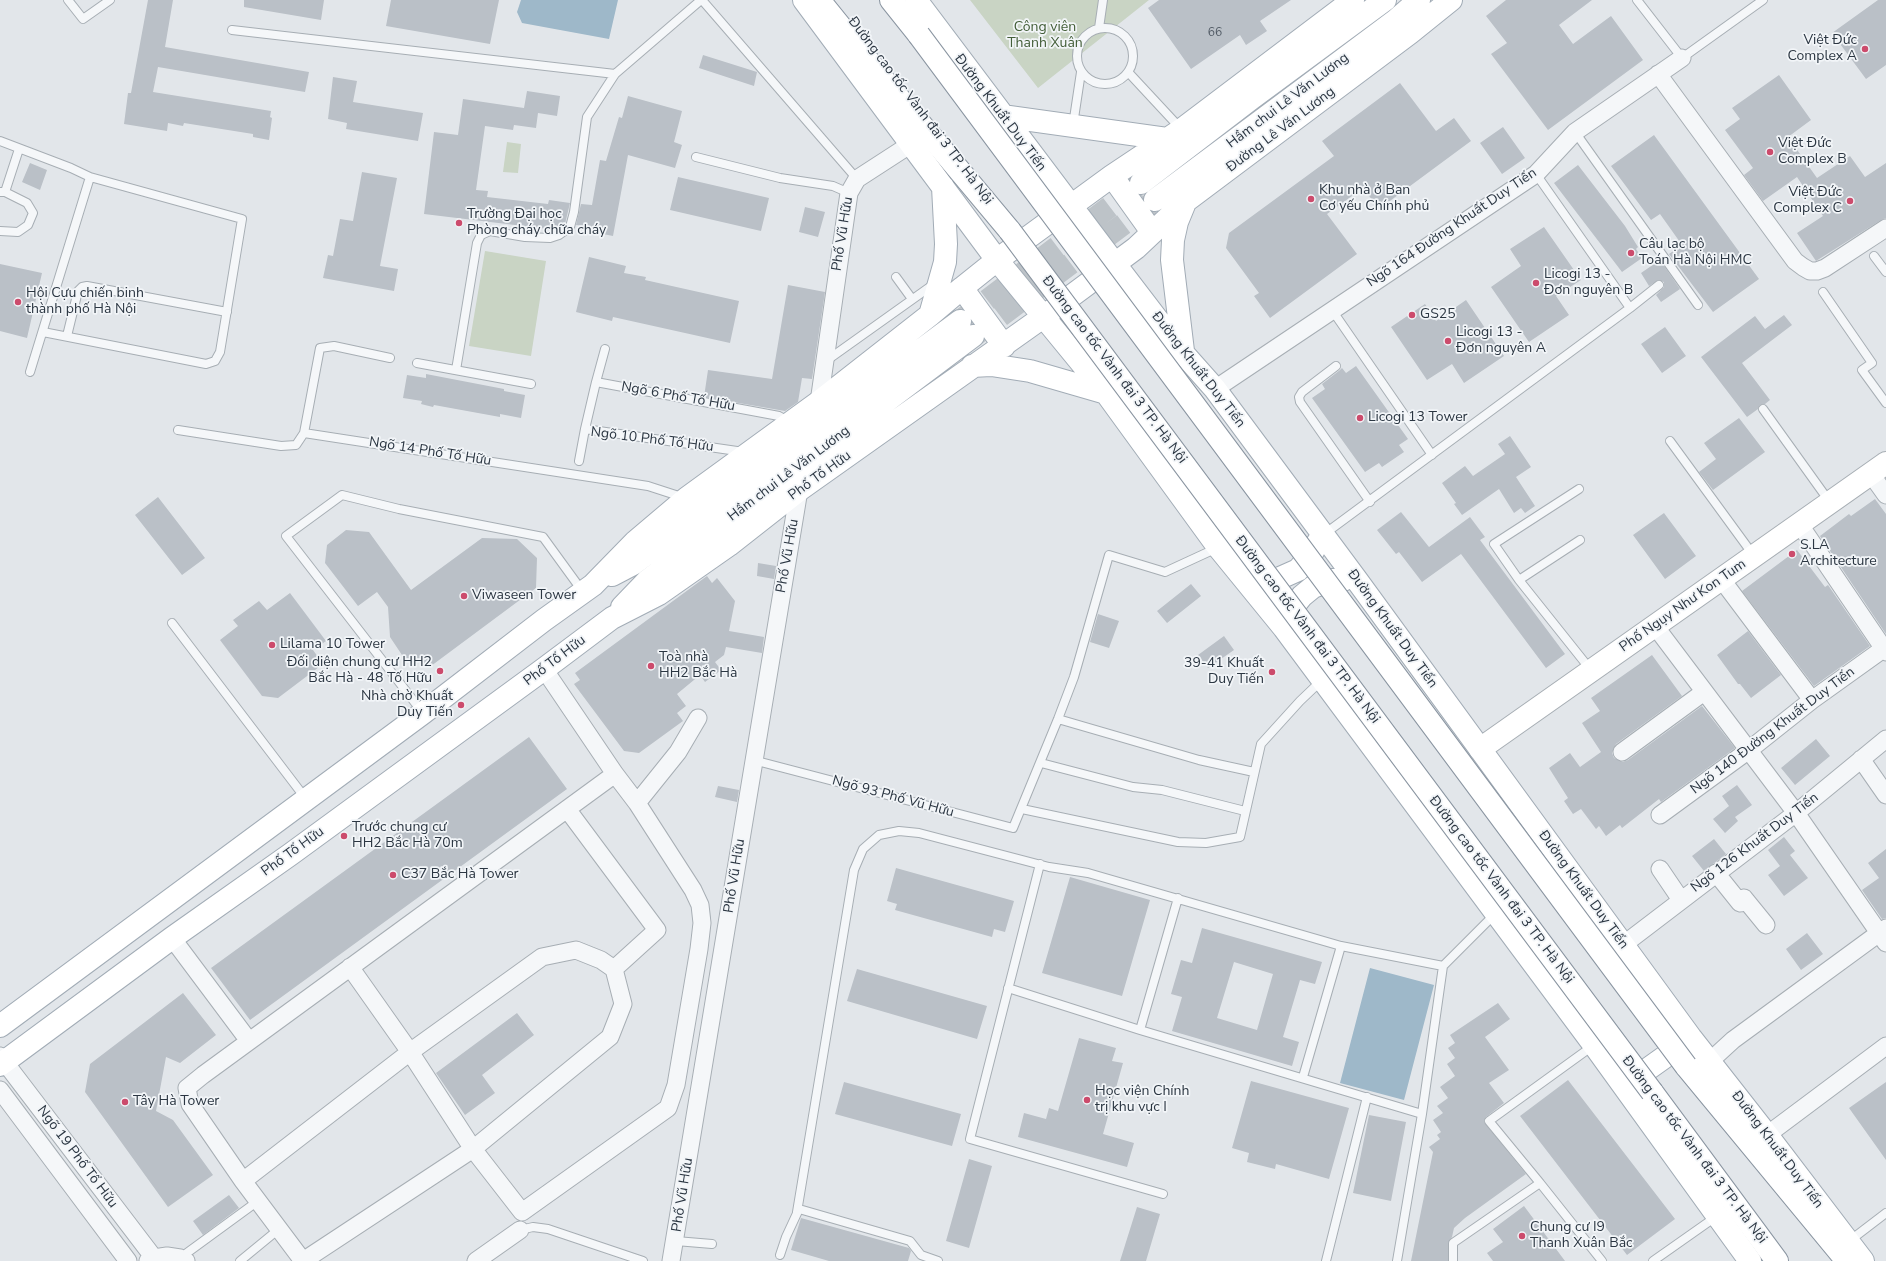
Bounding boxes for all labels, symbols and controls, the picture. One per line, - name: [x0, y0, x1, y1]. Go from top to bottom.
- street label: Đường cao tốc Vành đai 3 TP. Hà Nội: [844, 14, 996, 208]
- park label: Công viên Thanh Xuân: [1007, 20, 1083, 52]
- house number: 66: [1208, 26, 1222, 40]
- place label: Việt Đức Complex A: [1788, 33, 1857, 66]
- marker: Việt Đức Complex A: [1860, 44, 1870, 54]
- street label: Hầm chui Lê Văn Lương: [1224, 50, 1352, 152]
- street label: Đường Khuất Duy Tiến: [950, 51, 1050, 175]
- street label: Đường Lê Văn Lương: [1223, 84, 1339, 176]
- place label: Việt Đức Complex B: [1778, 136, 1847, 168]
- marker: Việt Đức Complex B: [1765, 147, 1775, 157]
- street label: Ngõ 164 Đường Khuất Duy Tiến: [1364, 165, 1540, 291]
- place label: Khu nhà ở Ban Cơ yếu Chính phủ: [1319, 183, 1429, 216]
- place label: Việt Đức Complex C: [1773, 185, 1842, 218]
- marker: Khu nhà ở Ban Cơ yếu Chính phủ: [1306, 194, 1316, 204]
- street label: Phố Vũ Hữu: [829, 196, 857, 272]
- marker: Việt Đức Complex C: [1845, 196, 1855, 206]
- place label: Trường Đại học Phòng cháy chữa cháy: [467, 207, 606, 240]
- marker: Trường Đại học Phòng cháy chữa cháy: [454, 218, 464, 228]
- place label: Câu lạc bộ Toán Hà Nội HMC: [1639, 237, 1752, 270]
- marker: Câu lạc bộ Toán Hà Nội HMC: [1626, 248, 1636, 258]
- place label: Licogi 13 - Đơn nguyên B: [1544, 267, 1633, 300]
- street label: Đường cao tốc Vành đai 3 TP. Hà Nội: [1038, 273, 1190, 467]
- marker: Licogi 13 - Đơn nguyên B: [1531, 278, 1541, 288]
- place label: Hội Cựu chiến binh thành phố Hà Nội: [26, 286, 144, 318]
- marker: Hội Cựu chiến binh thành phố Hà Nội: [13, 297, 23, 307]
- place label: GS25: [1420, 307, 1456, 323]
- street label: Đường Khuất Duy Tiến: [1148, 309, 1248, 431]
- marker: GS25: [1407, 310, 1417, 320]
- place label: Licogi 13 - Đơn nguyên A: [1456, 325, 1546, 358]
- marker: Licogi 13 - Đơn nguyên A: [1443, 336, 1453, 346]
- street label: Ngõ 6 Phố Tố Hữu: [620, 379, 736, 415]
- place label: Licogi 13 Tower: [1368, 410, 1468, 426]
- marker: Licogi 13 Tower: [1355, 413, 1365, 423]
- street label: Hầm chui Lê Văn Lương: [725, 423, 853, 525]
- street label: Ngõ 10 Phố Tố Hữu: [590, 424, 714, 456]
- street label: Ngõ 14 Phố Tố Hữu: [368, 434, 492, 470]
- street label: Phố Tố Hữu: [785, 448, 855, 504]
- street label: Phố Vũ Hữu: [773, 518, 803, 594]
- street label: Đường cao tốc Vành đai 3 TP. Hà Nội: [1231, 533, 1383, 727]
- place label: S.LA Architecture: [1800, 538, 1877, 570]
- marker: S.LA Architecture: [1787, 549, 1797, 559]
- street label: Phố Ngụy Như Kon Tum: [1617, 556, 1749, 656]
- street label: Đường Khuất Duy Tiến: [1343, 566, 1441, 692]
- place label: Viwaseen Tower: [472, 588, 576, 604]
- marker: Viwaseen Tower: [459, 591, 469, 601]
- street label: Phố Tố Hữu: [521, 632, 589, 690]
- place label: Lilama 10 Tower: [280, 637, 385, 653]
- marker: Lilama 10 Tower: [267, 640, 277, 650]
- place label: Toà nhà HH2 Bắc Hà: [659, 650, 737, 682]
- place label: Đối diện chung cư HH2 Bắc Hà - 48 Tố Hữu: [287, 655, 432, 688]
- place label: 39-41 Khuất Duy Tiến: [1184, 656, 1264, 688]
- marker: Toà nhà HH2 Bắc Hà: [646, 661, 656, 671]
- street label: Ngõ 140 Đường Khuất Duy Tiến: [1688, 664, 1858, 798]
- marker: Đối diện chung cư HH2 Bắc Hà - 48 Tố Hữu: [435, 666, 445, 676]
- marker: 39-41 Khuất Duy Tiến: [1267, 667, 1277, 677]
- place label: Nhà chờ Khuất Duy Tiến: [361, 689, 453, 722]
- marker: Nhà chờ Khuất Duy Tiến: [456, 700, 466, 710]
- street label: Ngõ 93 Phố Vũ Hữu: [830, 773, 956, 821]
- street label: Ngõ 126 Khuất Duy Tiến: [1688, 790, 1822, 896]
- street label: Đường cao tốc Vành đai 3 TP. Hà Nội: [1425, 793, 1577, 987]
- place label: Trước chung cư HH2 Bắc Hà 70m: [352, 820, 463, 852]
- street label: Phố Tố Hữu: [258, 824, 328, 880]
- street label: Đường Khuất Duy Tiến: [1534, 827, 1632, 953]
- marker: Trước chung cư HH2 Bắc Hà 70m: [339, 831, 349, 841]
- street label: Phố Vũ Hữu: [721, 838, 749, 914]
- place label: C37 Bắc Hà Tower: [401, 867, 519, 883]
- marker: C37 Bắc Hà Tower: [388, 870, 398, 880]
- street label: Đường cao tốc Vành đai 3 TP. Hà Nội: [1618, 1053, 1770, 1247]
- place label: Học viện Chính trị khu vực I: [1095, 1084, 1189, 1116]
- street label: Đường Khuất Duy Tiến: [1727, 1088, 1827, 1212]
- place label: Tây Hà Tower: [133, 1094, 219, 1110]
- marker: Học viện Chính trị khu vực I: [1082, 1095, 1092, 1105]
- marker: Tây Hà Tower: [120, 1097, 130, 1107]
- street label: Ngõ 19 Phố Tố Hữu: [33, 1103, 121, 1211]
- street label: Phố Vũ Hữu: [669, 1157, 697, 1233]
- place label: Chung cư I9 Thanh Xuân Bắc: [1530, 1220, 1633, 1252]
- marker: Chung cư I9 Thanh Xuân Bắc: [1517, 1231, 1527, 1241]

